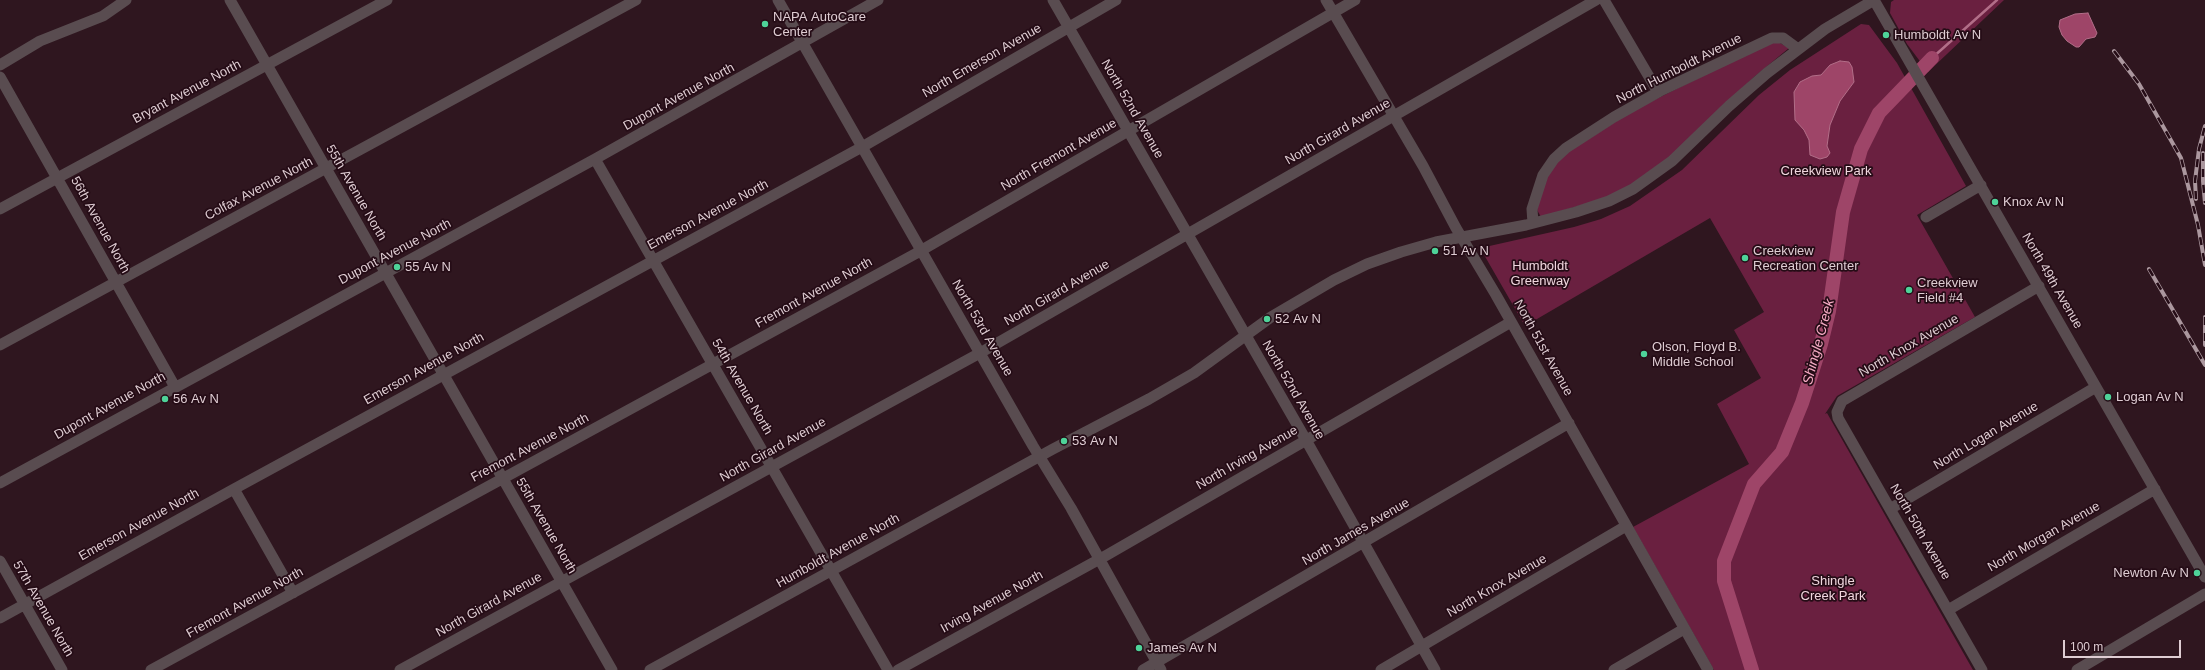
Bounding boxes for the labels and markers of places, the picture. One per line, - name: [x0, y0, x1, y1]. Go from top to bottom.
- place label: NAPA AutoCare Center: [773, 9, 866, 40]
- marker: NAPA AutoCare Center: [760, 19, 770, 29]
- place label: Humboldt Av N: [1894, 27, 1981, 43]
- marker: Humboldt Av N: [1881, 30, 1891, 40]
- place label: Knox Av N: [2003, 194, 2064, 210]
- marker: Knox Av N: [1990, 197, 2000, 207]
- place label: 51 Av N: [1443, 243, 1489, 259]
- place label: Creekview Recreation Center: [1753, 243, 1858, 274]
- marker: 51 Av N: [1430, 246, 1440, 256]
- marker: Creekview Recreation Center: [1740, 253, 1750, 263]
- place label: 55 Av N: [405, 259, 451, 275]
- marker: 55 Av N: [392, 262, 402, 272]
- place label: Creekview Field #4: [1917, 275, 1978, 306]
- marker: Creekview Field #4: [1904, 285, 1914, 295]
- place label: 52 Av N: [1275, 311, 1321, 327]
- marker: 52 Av N: [1262, 314, 1272, 324]
- place label: Olson, Floyd B. Middle School: [1652, 339, 1741, 370]
- marker: Olson, Floyd B. Middle School: [1639, 349, 1649, 359]
- place label: Logan Av N: [2116, 389, 2184, 405]
- place label: 56 Av N: [173, 391, 219, 407]
- marker: Logan Av N: [2103, 392, 2113, 402]
- marker: 56 Av N: [160, 394, 170, 404]
- place label: 53 Av N: [1072, 433, 1118, 449]
- marker: 53 Av N: [1059, 436, 1069, 446]
- place label: Newton Av N: [2113, 565, 2189, 581]
- marker: Newton Av N: [2192, 568, 2202, 578]
- place label: James Av N: [1147, 640, 1217, 656]
- marker: James Av N: [1134, 643, 1144, 653]

